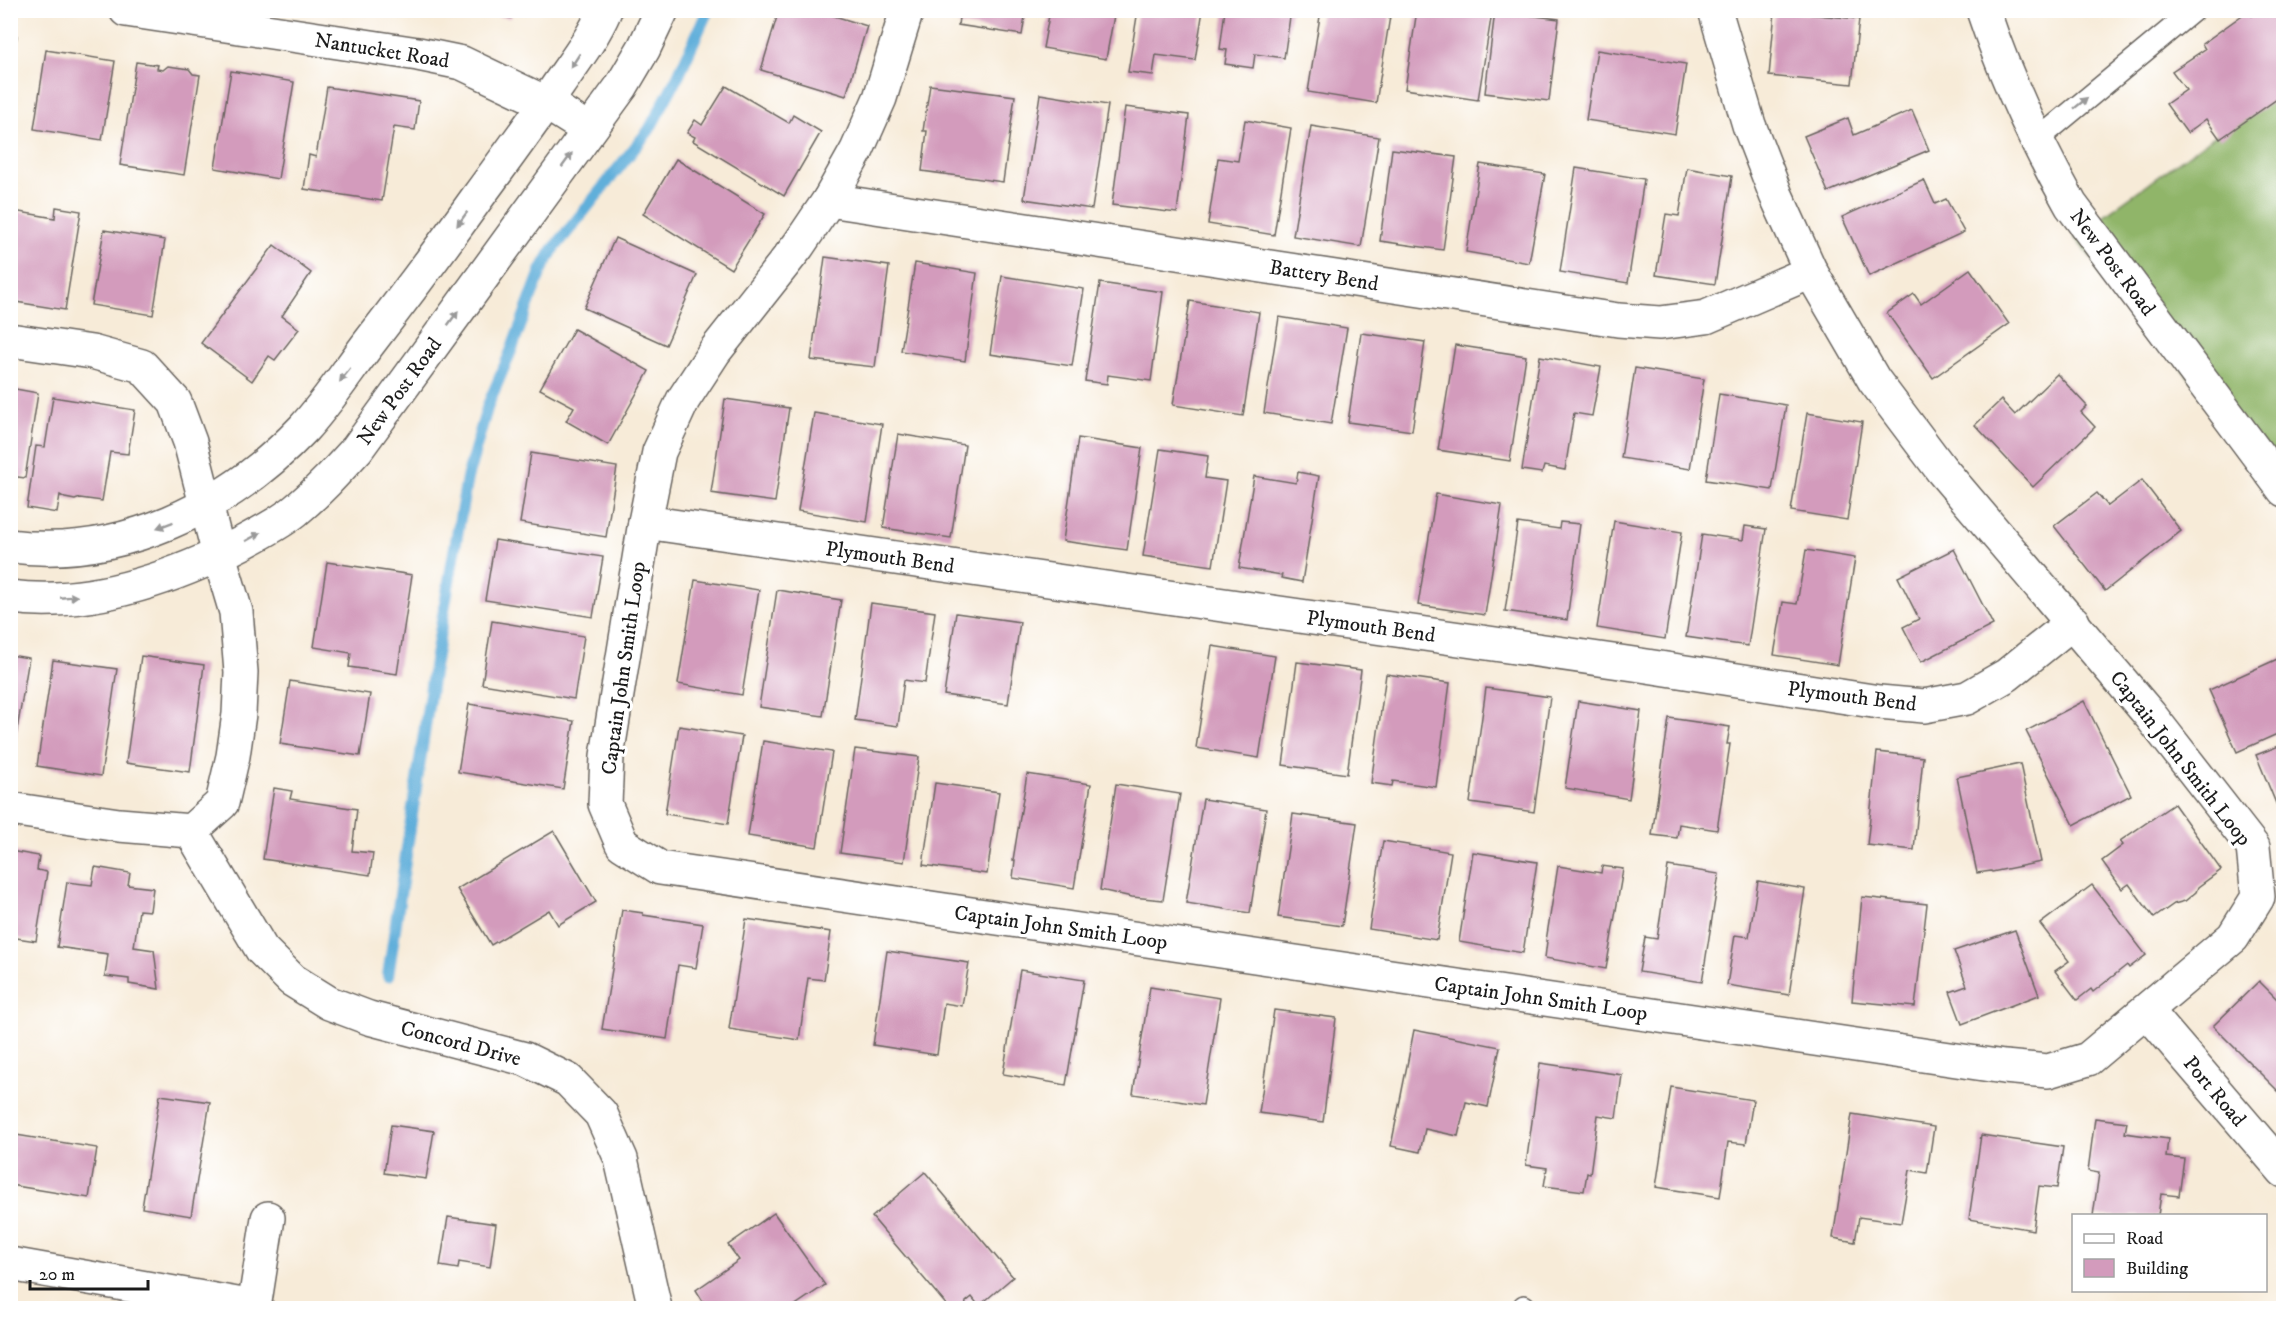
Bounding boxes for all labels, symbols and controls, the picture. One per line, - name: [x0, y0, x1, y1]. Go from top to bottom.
- street label: Nantucket Road: [313, 28, 452, 75]
- one-way arrow: [569, 52, 581, 68]
- one-way arrow: [2073, 97, 2089, 110]
- one-way arrow: [561, 152, 573, 168]
- street label: New Post Road: [2064, 204, 2161, 322]
- one-way arrow: [456, 211, 468, 227]
- street label: Battery Bend: [1267, 255, 1381, 298]
- one-way arrow: [446, 310, 458, 325]
- street label: New Post Road: [352, 332, 448, 451]
- one-way arrow: [339, 368, 351, 383]
- one-way arrow: [156, 520, 174, 530]
- one-way arrow: [244, 532, 261, 542]
- street label: Plymouth Bend: [824, 536, 956, 580]
- street label: Captain John Smith Loop: [596, 560, 652, 776]
- one-way arrow: [59, 592, 78, 602]
- street label: Plymouth Bend: [1305, 605, 1437, 649]
- street label: Captain John Smith Loop: [2104, 666, 2257, 851]
- street label: Plymouth Bend: [1786, 676, 1918, 718]
- street label: Captain John Smith Loop: [953, 900, 1169, 956]
- street label: Captain John Smith Loop: [1433, 971, 1649, 1027]
- street label: Concord Drive: [398, 1015, 524, 1073]
- street label: Port Road: [2177, 1051, 2252, 1133]
- legend: [2072, 1214, 2267, 1292]
- text: Road: [2126, 1228, 2163, 1250]
- scale bar: [30, 1253, 148, 1291]
- text: Building: [2126, 1258, 2188, 1280]
- text: 20 m: [39, 1264, 75, 1286]

